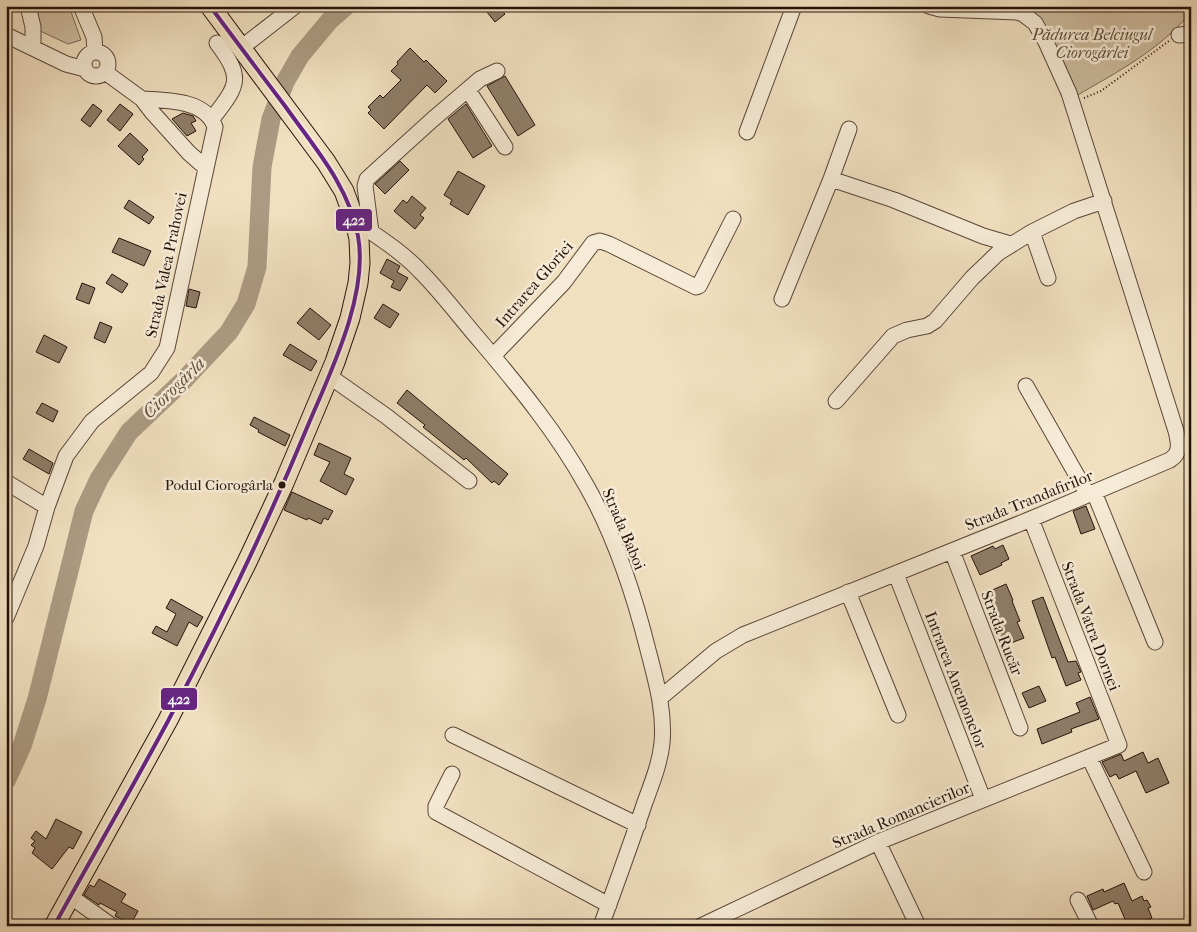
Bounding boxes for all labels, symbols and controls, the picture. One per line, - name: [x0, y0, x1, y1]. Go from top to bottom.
- park label: Pădurea Belciugul Ciorogârlei: [1031, 25, 1154, 62]
- street label: Strada Valea Prahovei: [141, 190, 191, 340]
- line badge: 422: [335, 208, 373, 232]
- text: 422: [342, 212, 365, 229]
- street label: Intrarea Gloriei: [491, 237, 577, 331]
- water label: Ciorogârla: [138, 353, 210, 423]
- street label: Strada Trandafirilor: [962, 466, 1096, 534]
- place label: Podul Ciorogârla: [165, 476, 274, 494]
- marker: Podul Ciorogârla: [277, 480, 287, 490]
- street label: Strada Baboi: [598, 485, 650, 573]
- street label: Strada Vatra Dornei: [1058, 559, 1124, 693]
- street label: Strada Rucăr: [977, 588, 1027, 678]
- street label: Intrarea Anemonelor: [921, 609, 991, 752]
- line badge: 422: [160, 687, 198, 711]
- text: 422: [167, 691, 190, 708]
- street label: Strada Romancierilor: [830, 777, 973, 853]

